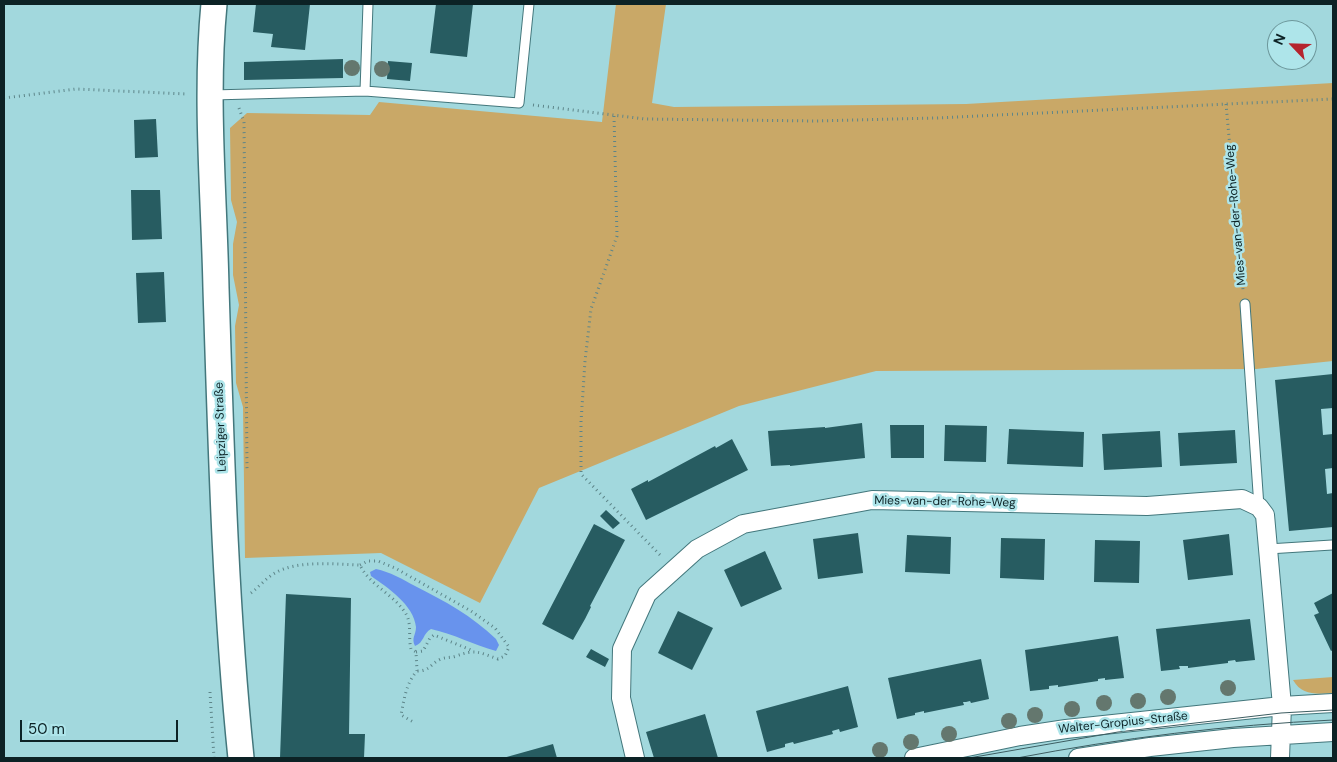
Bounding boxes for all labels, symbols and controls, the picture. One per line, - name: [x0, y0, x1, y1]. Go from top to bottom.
- north arrow: [1267, 20, 1317, 70]
- text: N: [1269, 31, 1290, 48]
- street label: Mies-van-der-Rohe-Weg: [1223, 144, 1249, 286]
- street label: Leipziger Straße: [212, 382, 230, 472]
- street label: Mies-van-der-Rohe-Weg: [874, 494, 1016, 510]
- street label: Walter-Gropius-Straße: [1058, 709, 1188, 737]
- scale bar: [22, 710, 180, 742]
- text: 50 m: [28, 719, 65, 739]

